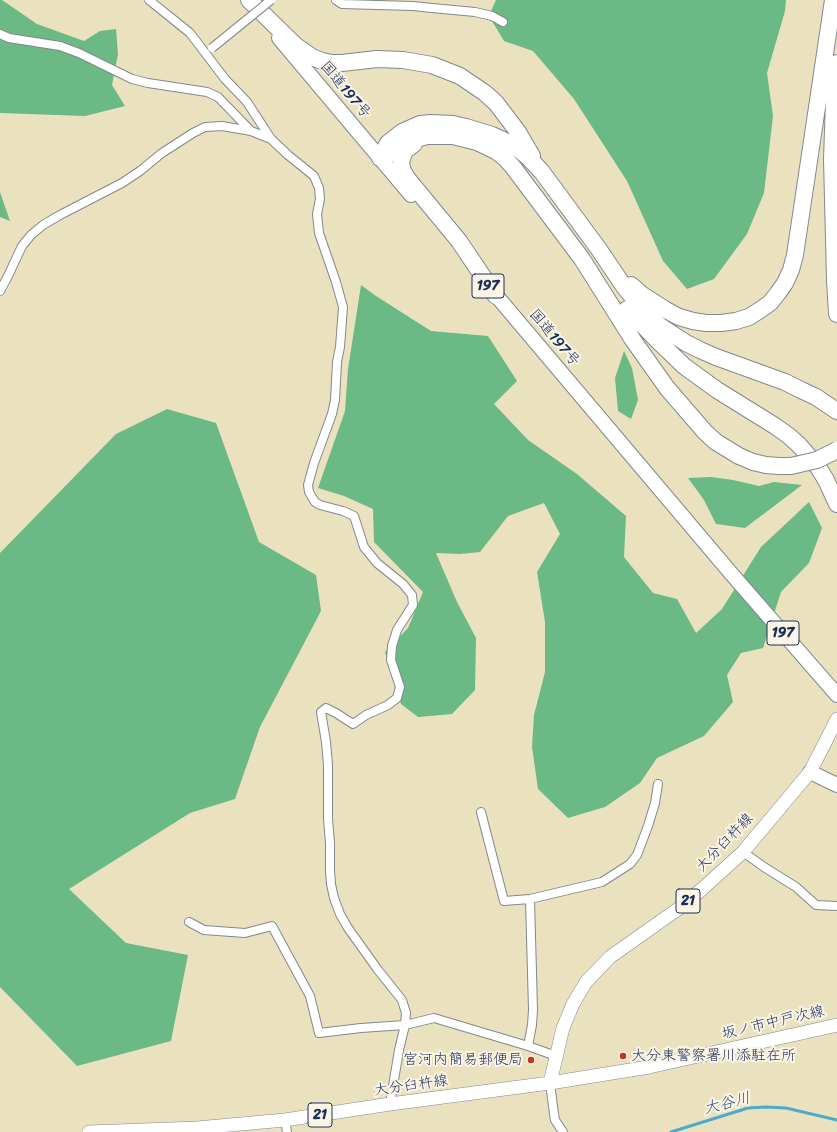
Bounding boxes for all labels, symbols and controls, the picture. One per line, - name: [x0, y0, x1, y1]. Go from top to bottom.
- street label: 国道197号: [316, 58, 374, 122]
- road number: 197: [472, 274, 504, 298]
- street label: 国道197号: [525, 306, 583, 370]
- road number: 197: [767, 621, 799, 645]
- street label: 大分臼杵線: [692, 810, 758, 876]
- road number: 21: [676, 889, 700, 913]
- street label: 坂ノ市中戸次線: [720, 1002, 826, 1044]
- place label: 大分東警察署川添駐在所: [631, 1047, 796, 1065]
- place label: 宮河内簡易郵便局: [403, 1051, 523, 1069]
- marker: 大分東警察署川添駐在所: [618, 1051, 628, 1061]
- marker: 宮河内簡易郵便局: [526, 1055, 536, 1065]
- street label: 大分臼杵線: [373, 1072, 449, 1100]
- water label: 大谷川: [701, 1089, 753, 1119]
- road number: 21: [308, 1103, 332, 1127]

